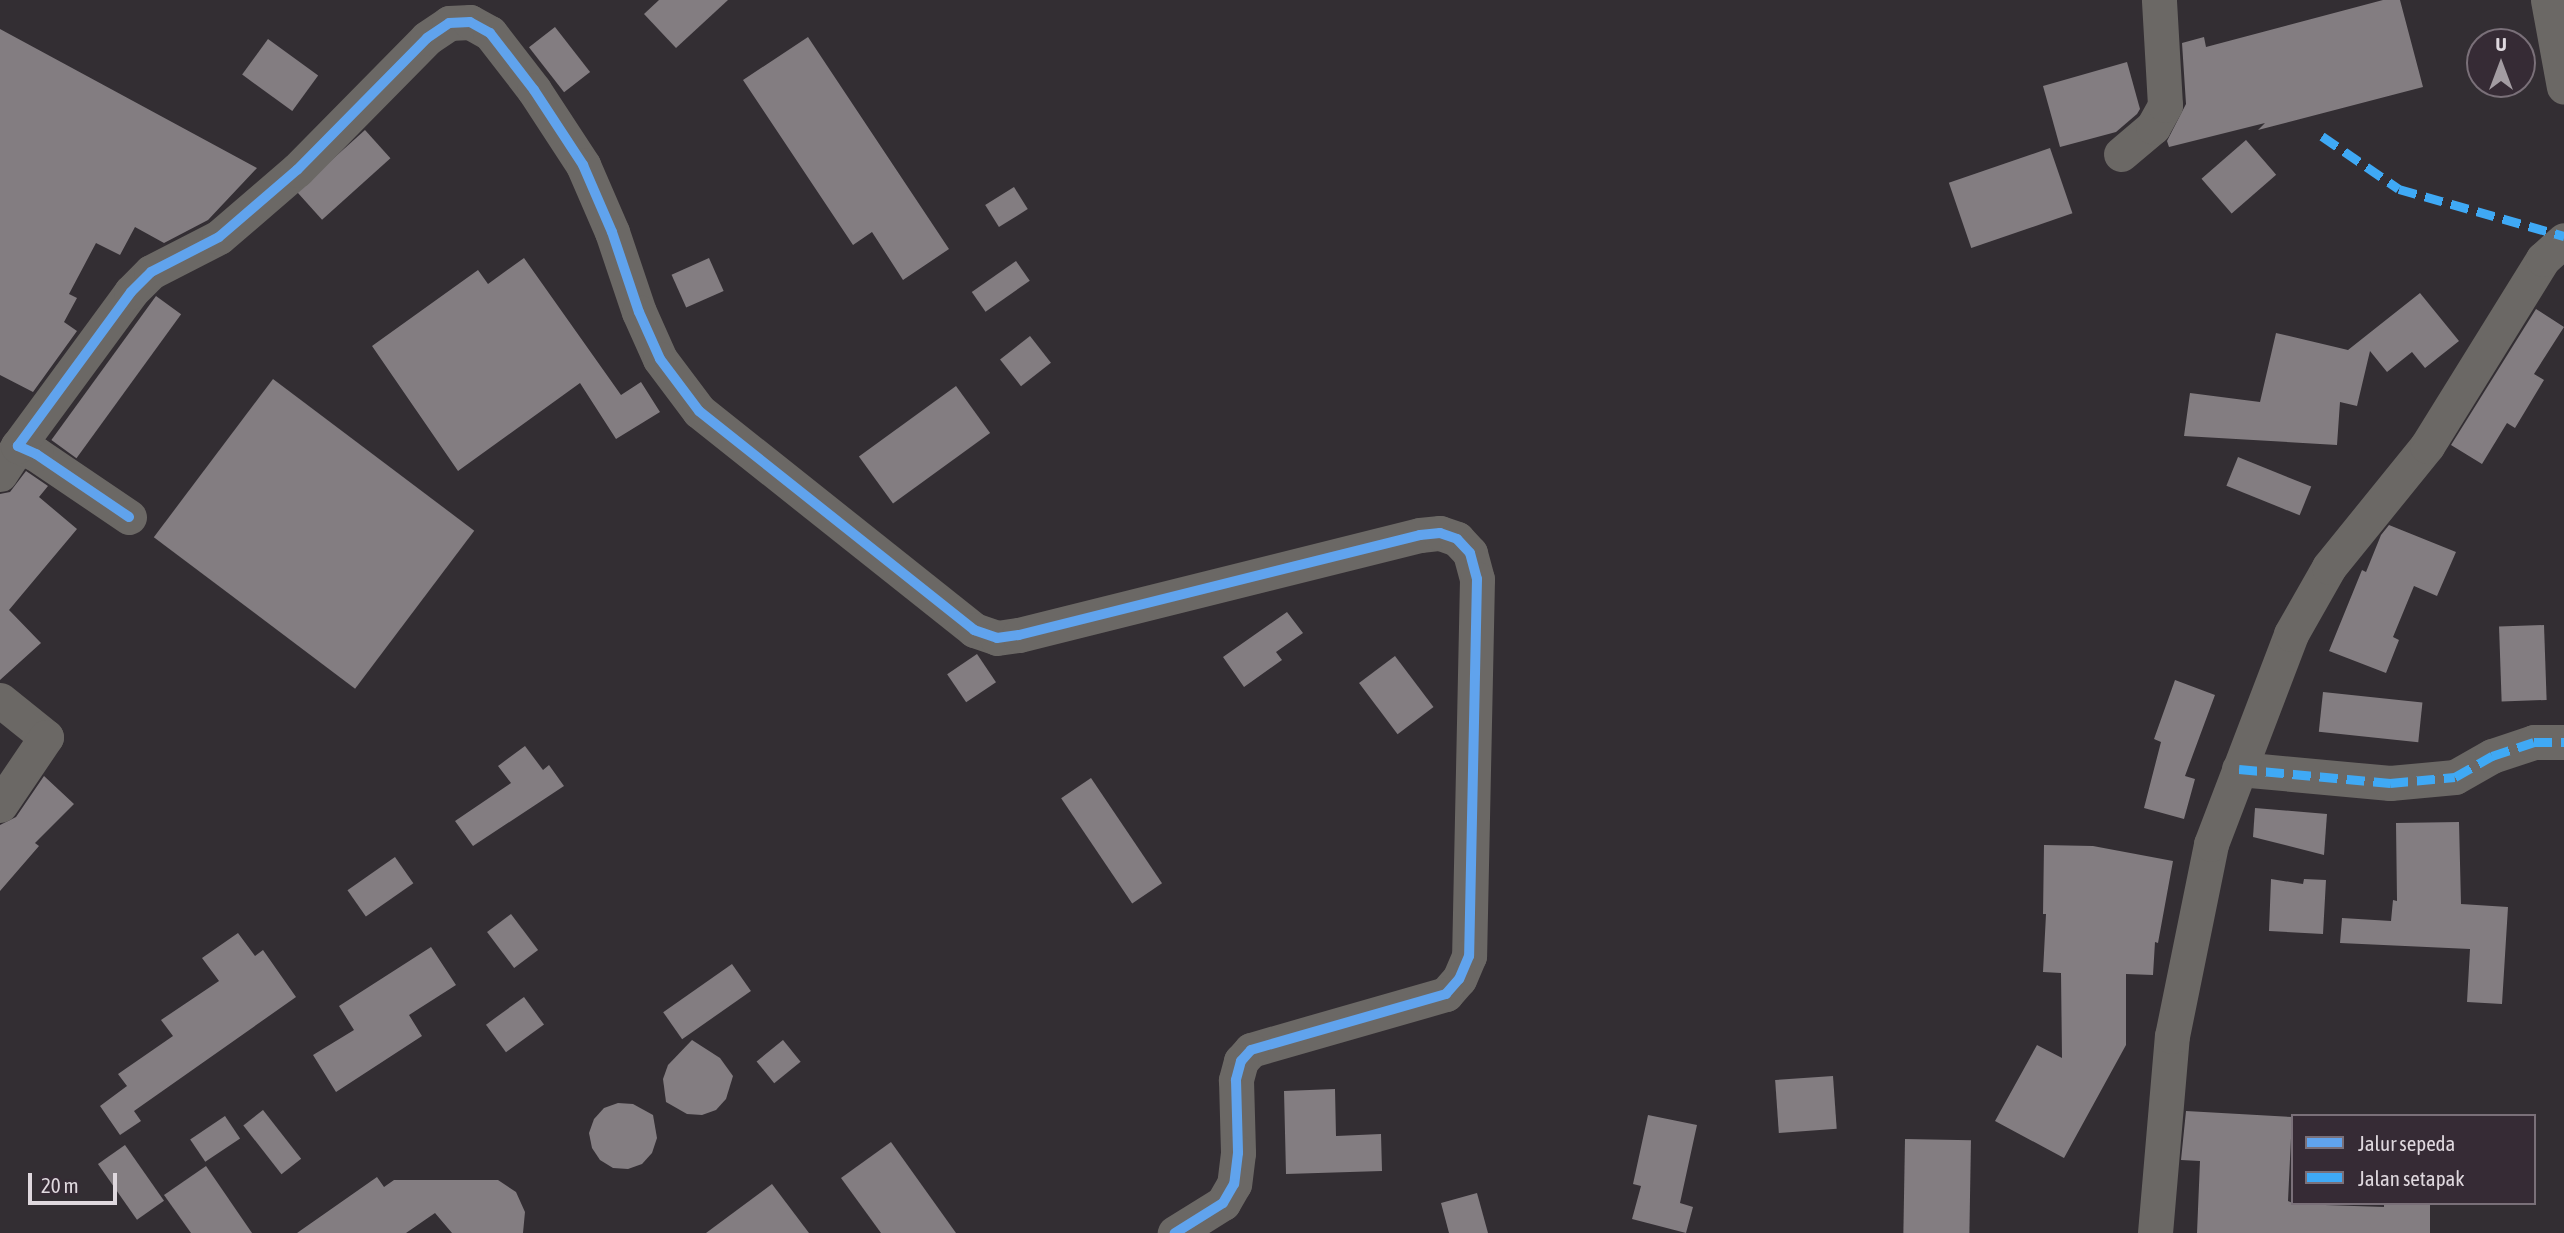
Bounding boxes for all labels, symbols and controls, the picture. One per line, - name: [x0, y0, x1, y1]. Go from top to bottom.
- north arrow: [2466, 28, 2536, 98]
- text: U: [2495, 33, 2507, 55]
- legend: [2291, 1114, 2536, 1205]
- text: Jalur sepeda: [2358, 1131, 2455, 1155]
- scale bar: [32, 1160, 121, 1204]
- text: Jalan setapak: [2358, 1166, 2465, 1190]
- text: 20 m: [41, 1173, 79, 1197]

